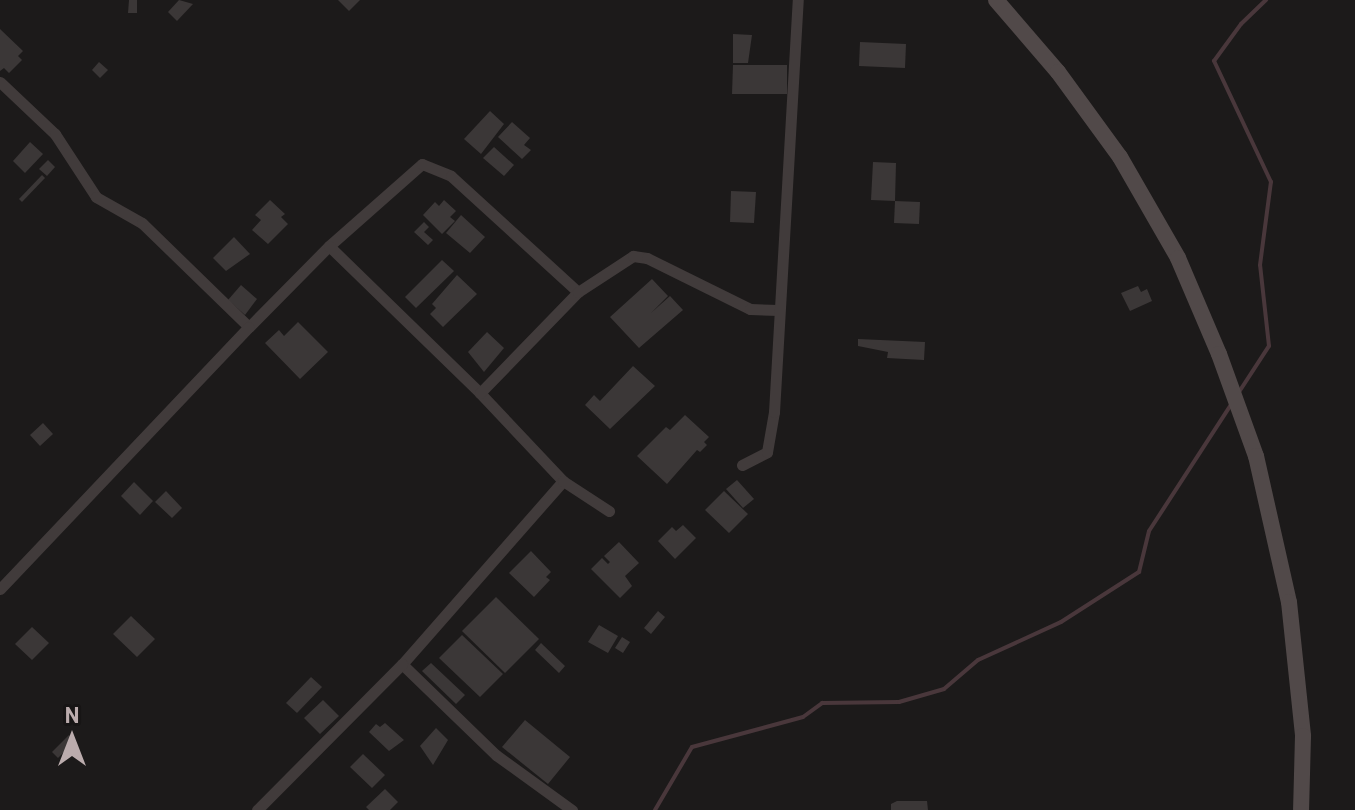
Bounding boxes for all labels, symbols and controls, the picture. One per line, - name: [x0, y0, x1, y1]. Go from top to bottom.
- north arrow: [32, 698, 112, 778]
- text: N: [65, 701, 79, 727]

